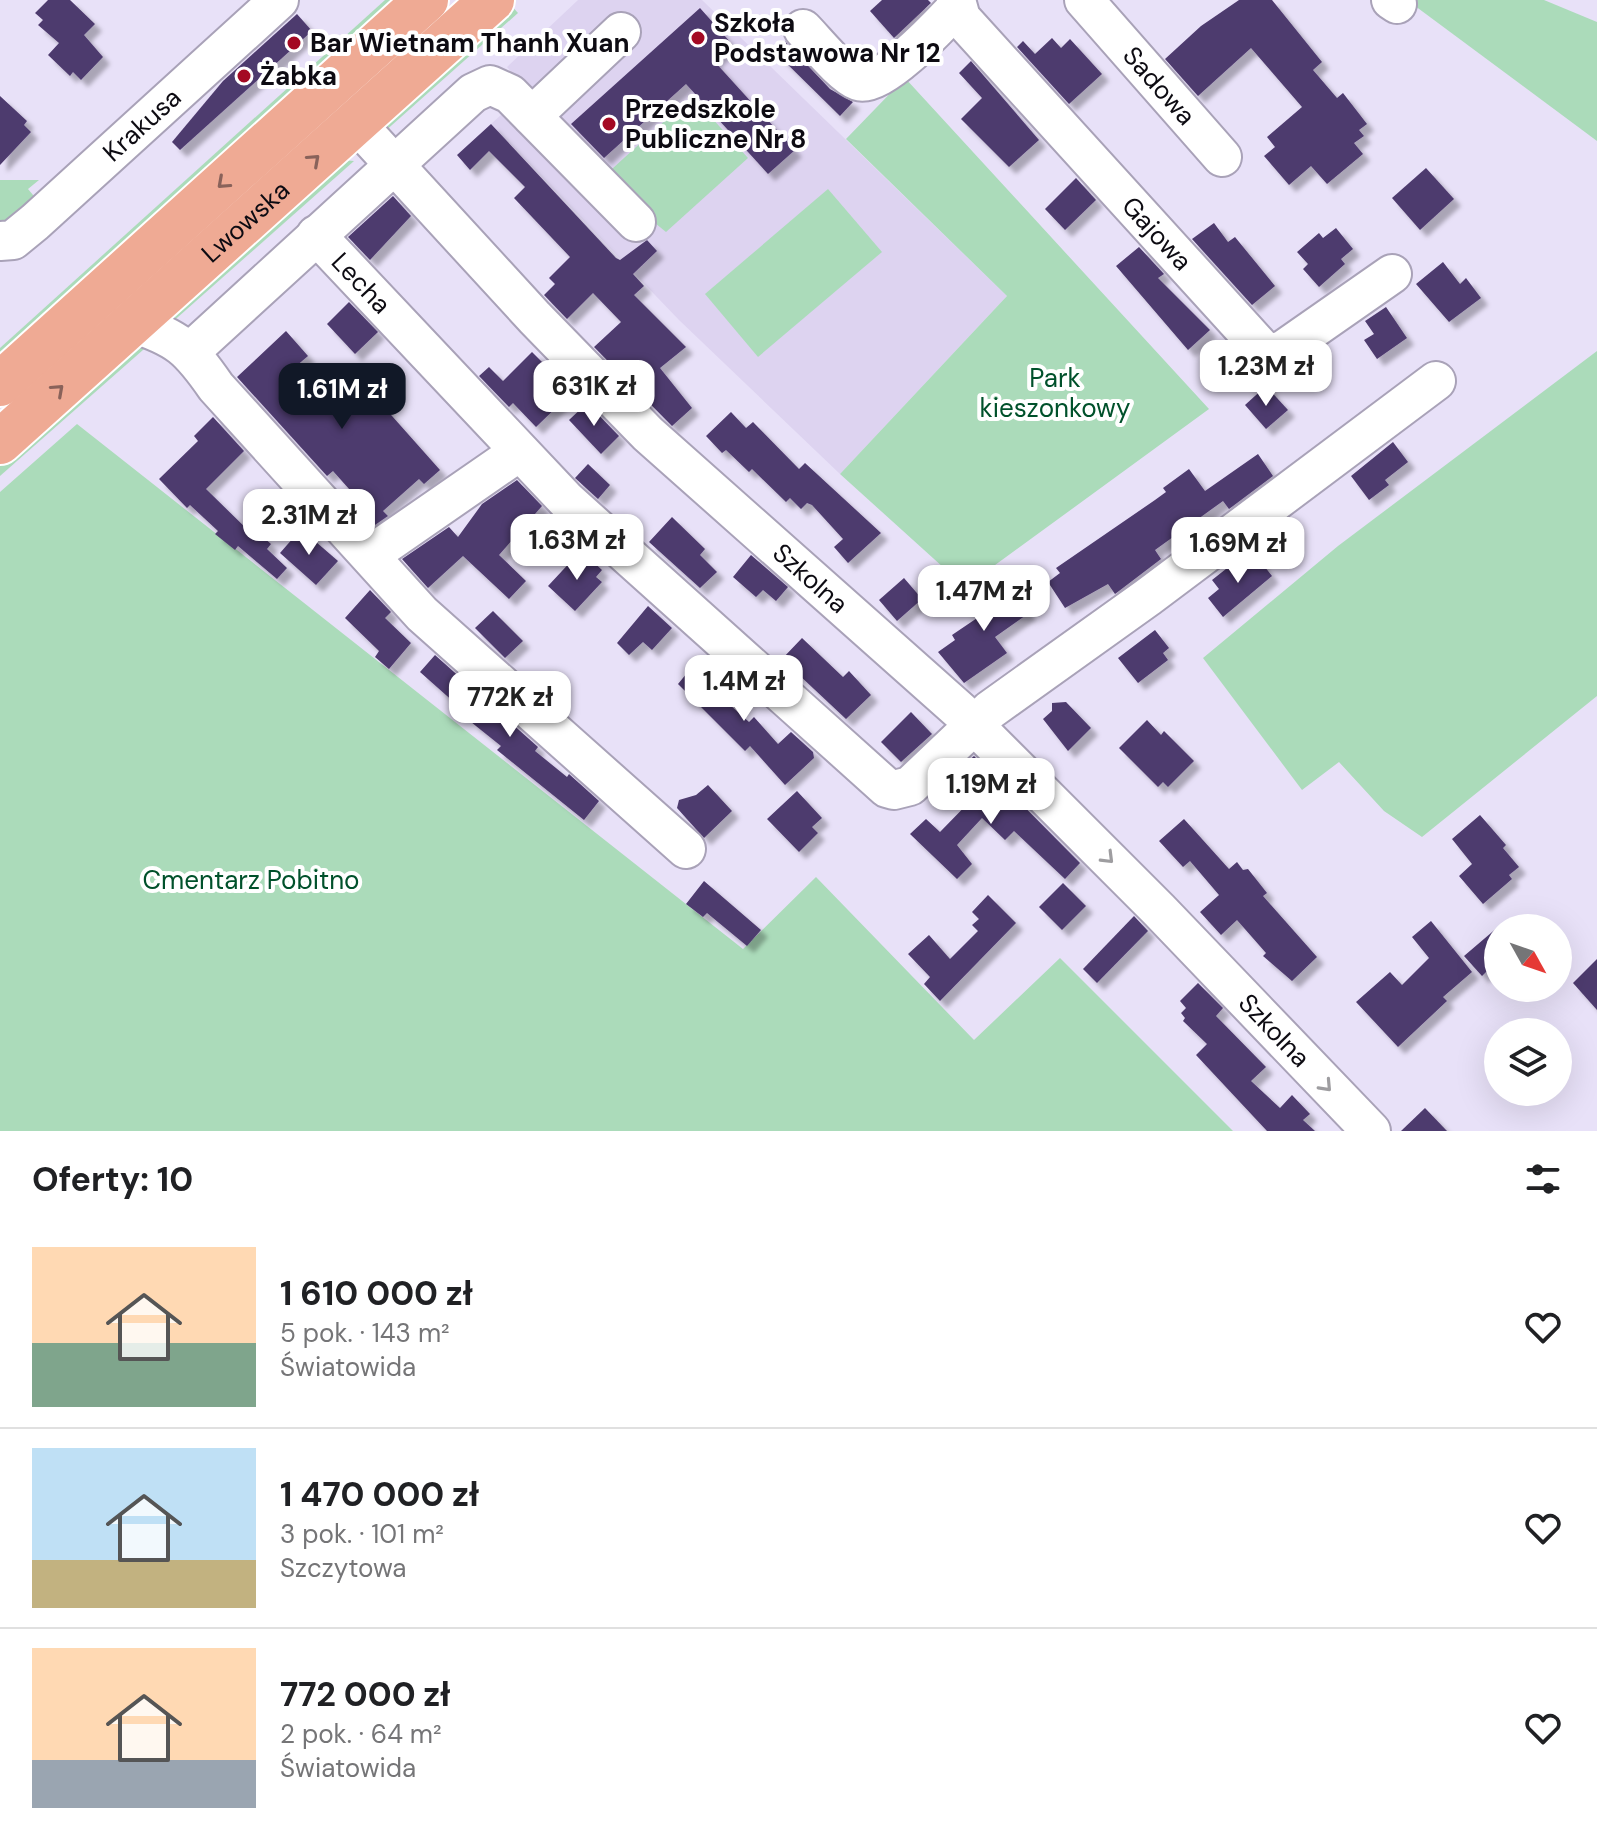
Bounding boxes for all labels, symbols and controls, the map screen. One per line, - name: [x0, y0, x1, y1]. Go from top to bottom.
- place label: Szkoła Podstawowa Nr 12: [714, 6, 940, 70]
- place label: Bar Wietnam Thanh Xuan: [310, 26, 630, 60]
- marker: Szkoła Podstawowa Nr 12: [689, 29, 707, 47]
- marker: Bar Wietnam Thanh Xuan: [285, 34, 303, 52]
- street label: Sadowa: [1115, 39, 1203, 132]
- place label: Żabka: [260, 59, 337, 93]
- marker: Żabka: [235, 67, 253, 85]
- street label: Krakusa: [96, 80, 188, 169]
- place label: Przedszkole Publiczne Nr 8: [625, 92, 807, 156]
- marker: Przedszkole Publiczne Nr 8: [600, 115, 618, 133]
- one-way arrow: [305, 155, 320, 169]
- street label: Lwowska: [194, 173, 297, 270]
- one-way arrow: [217, 174, 232, 188]
- street label: Gajowa: [1115, 189, 1199, 278]
- street label: Lecha: [324, 245, 398, 321]
- pin: 1.23M zł: [1183, 340, 1349, 408]
- text: 1.23M zł: [1218, 349, 1314, 383]
- pin: 631K zł: [520, 360, 668, 428]
- park label: Park kieszonkowy: [980, 361, 1130, 425]
- pin: 1.61M zł: [259, 363, 425, 431]
- text: 631K zł: [552, 369, 636, 403]
- text: 1.61M zł: [297, 372, 387, 406]
- one-way arrow: [49, 385, 64, 399]
- pin: 2.31M zł: [226, 489, 392, 557]
- text: 2.31M zł: [261, 498, 357, 532]
- pin: 1.63M zł: [494, 514, 660, 582]
- pin: 1.69M zł: [1155, 517, 1321, 585]
- text: 1.63M zł: [529, 523, 625, 557]
- text: 1.69M zł: [1189, 526, 1287, 560]
- street label: Szkolna: [766, 536, 855, 621]
- pin: 1.47M zł: [901, 565, 1067, 633]
- text: 1.47M zł: [936, 574, 1032, 608]
- pin: 1.4M zł: [670, 655, 818, 723]
- text: 1.4M zł: [703, 664, 785, 698]
- pin: 772K zł: [436, 671, 584, 739]
- text: 772K zł: [467, 680, 553, 714]
- pin: 1.19M zł: [908, 758, 1074, 826]
- text: 1.19M zł: [946, 767, 1036, 801]
- one-way arrow: [1098, 849, 1113, 863]
- park label: Cmentarz Pobitno: [142, 863, 360, 897]
- north arrow: [1484, 914, 1572, 1002]
- map controls: [1484, 914, 1572, 1106]
- street label: Szkolna: [1231, 986, 1318, 1074]
- button: layers: [1484, 1018, 1572, 1106]
- one-way arrow: [1317, 1077, 1332, 1091]
- text: Oferty: 10: [32, 1157, 193, 1202]
- icon: filters: [1521, 1157, 1565, 1201]
- text: 1 610 000 zł: [280, 1271, 473, 1316]
- icon: home: [96, 1279, 192, 1375]
- icon: heart: [1521, 1305, 1565, 1349]
- text: 5 pok. · 143 m²: [280, 1316, 450, 1350]
- text: Światowida: [280, 1350, 416, 1384]
- text: 1 470 000 zł: [280, 1472, 479, 1517]
- icon: home: [96, 1480, 192, 1576]
- icon: heart: [1521, 1506, 1565, 1550]
- text: 3 pok. · 101 m²: [280, 1517, 444, 1551]
- text: Szczytowa: [280, 1551, 407, 1585]
- text: 772 000 zł: [280, 1672, 450, 1717]
- icon: home: [96, 1680, 192, 1776]
- icon: heart: [1521, 1706, 1565, 1750]
- text: 2 pok. · 64 m²: [280, 1717, 442, 1751]
- text: Światowida: [280, 1751, 416, 1785]

